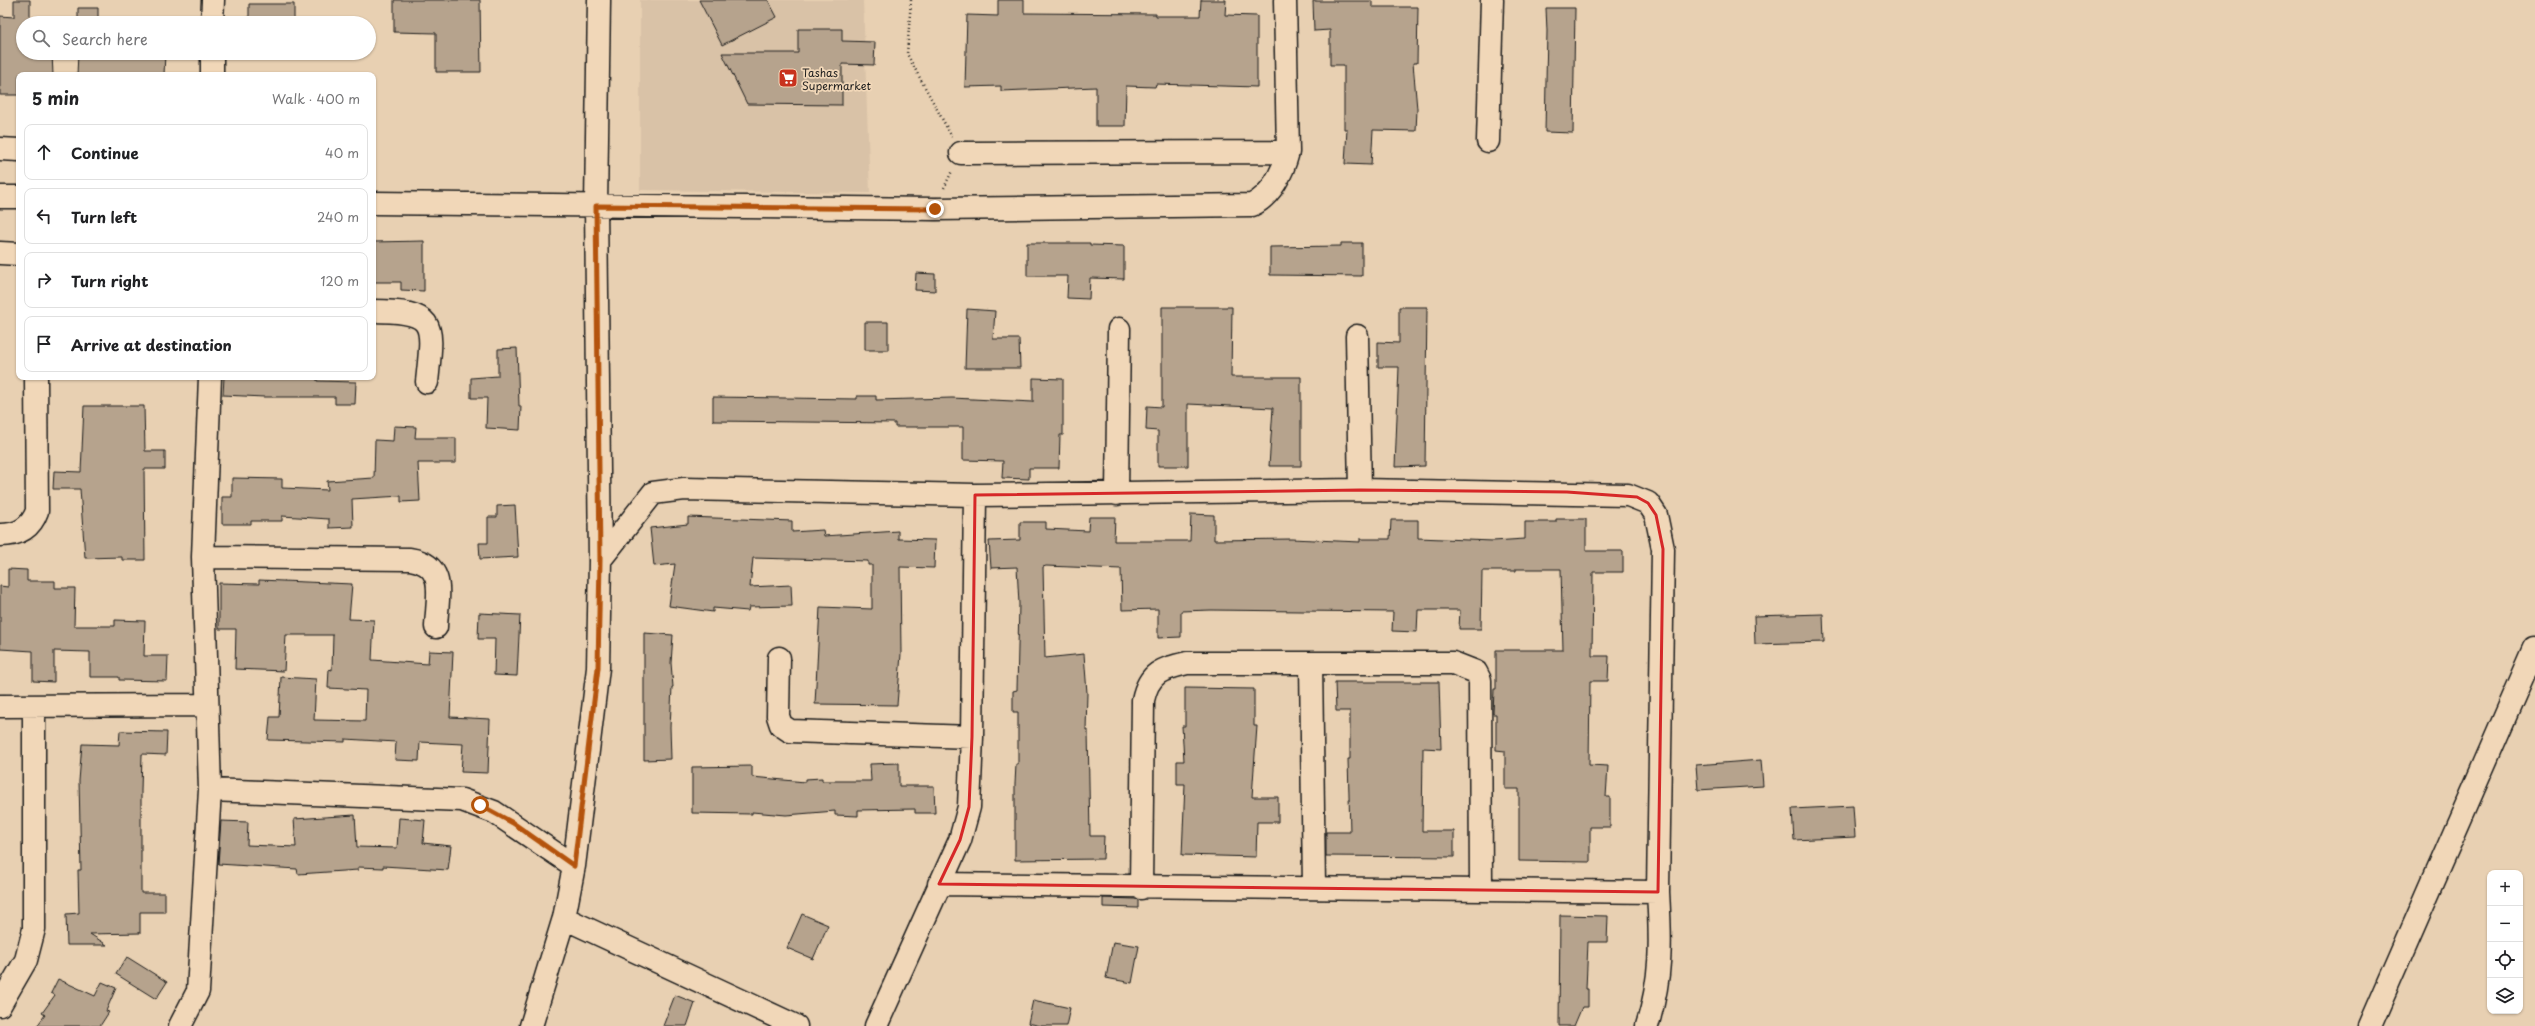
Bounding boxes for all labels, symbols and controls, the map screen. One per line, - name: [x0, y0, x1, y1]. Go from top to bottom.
- search box: [16, 16, 376, 60]
- icon: search: [30, 27, 52, 49]
- text: Search here: [62, 27, 148, 50]
- place label: Tashas Supermarket: [802, 64, 872, 94]
- supermarket icon: Tashas Supermarket: [777, 67, 799, 89]
- text: 5 min: [32, 85, 79, 111]
- text: Walk · 400 m: [272, 89, 360, 108]
- icon: ahead: [33, 141, 55, 163]
- text: Continue: [71, 141, 139, 164]
- text: 40 m: [325, 143, 359, 162]
- route end: [926, 200, 944, 218]
- icon: left: [33, 205, 55, 227]
- text: Turn left: [71, 205, 137, 228]
- text: 240 m: [317, 207, 359, 226]
- icon: right: [33, 269, 55, 291]
- text: Turn right: [71, 269, 148, 292]
- text: 120 m: [320, 271, 359, 290]
- icon: arrive: [33, 333, 55, 355]
- text: Arrive at destination: [71, 333, 232, 356]
- route start: [471, 796, 489, 814]
- map controls: [2487, 870, 2523, 1014]
- button: +: [2487, 870, 2523, 906]
- button: −: [2487, 906, 2523, 942]
- button: locate: [2487, 942, 2523, 978]
- button: layers: [2487, 978, 2523, 1014]

